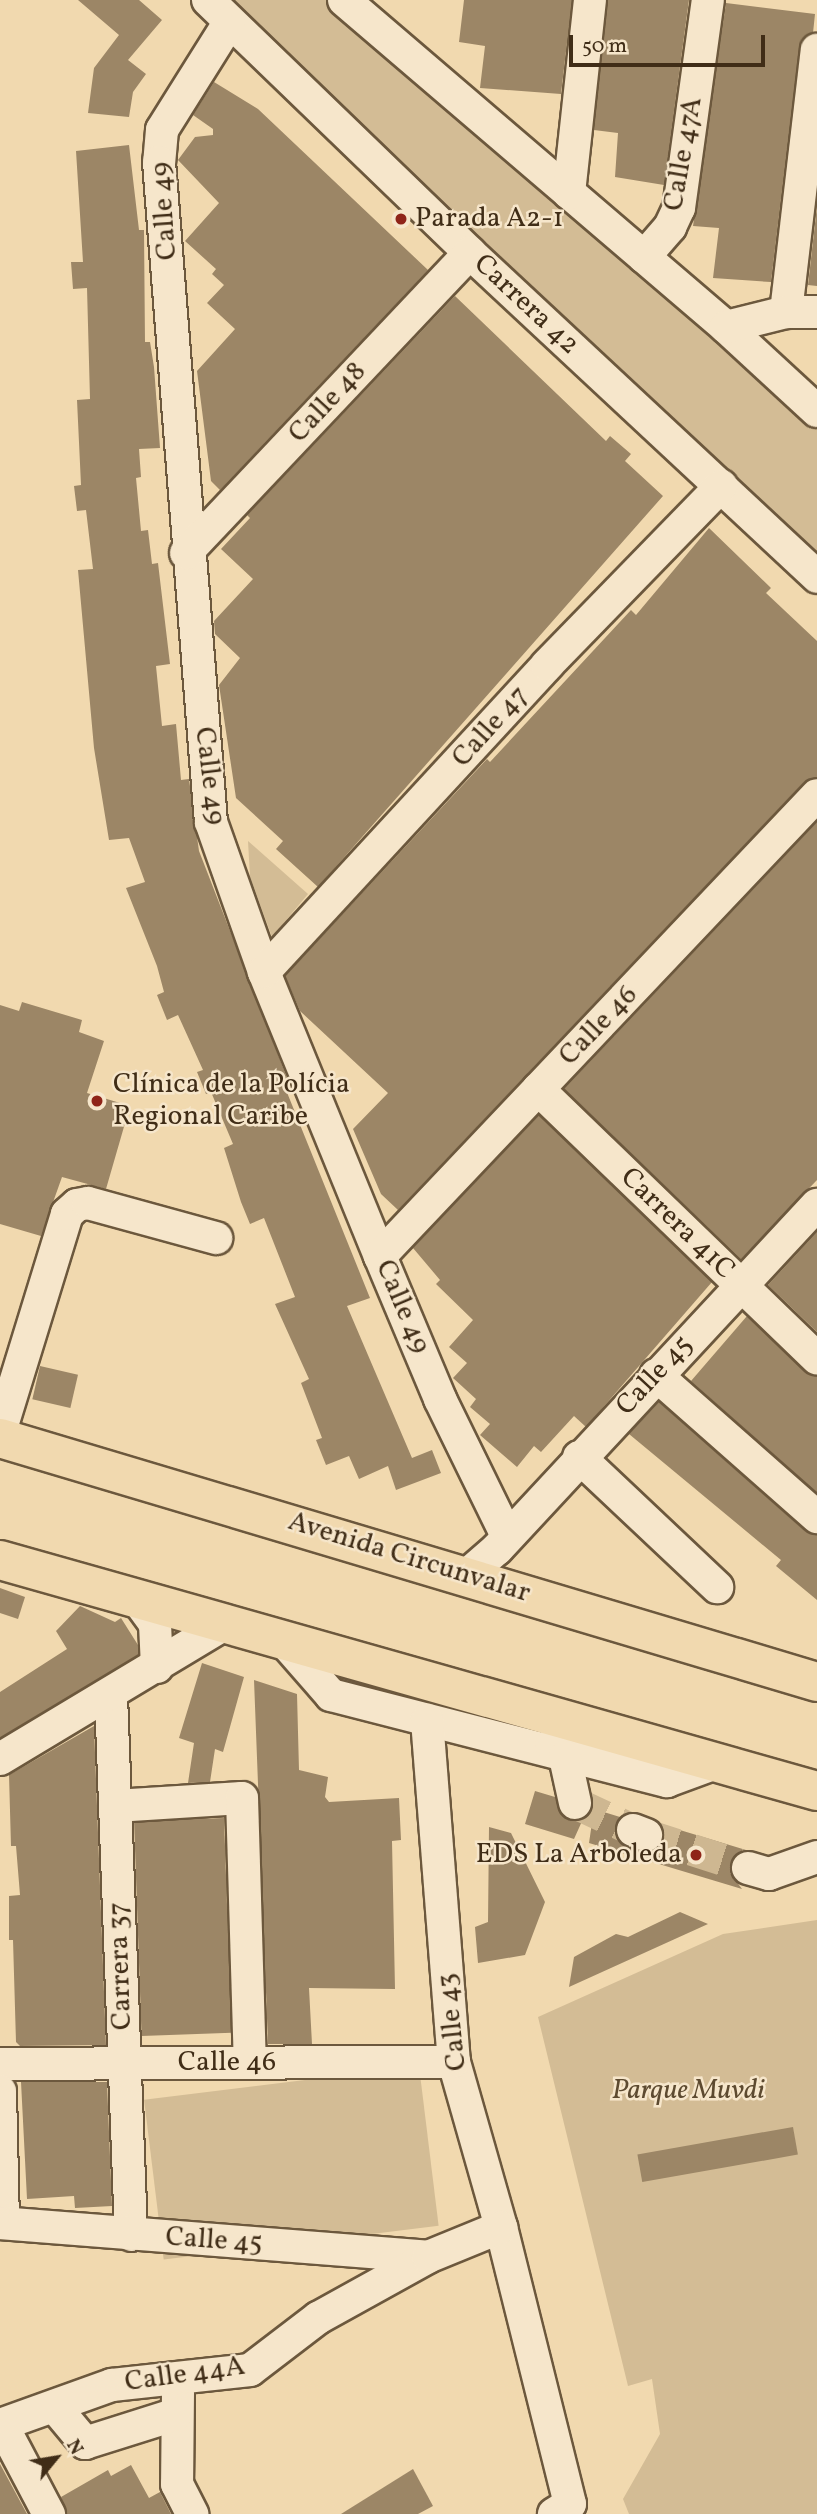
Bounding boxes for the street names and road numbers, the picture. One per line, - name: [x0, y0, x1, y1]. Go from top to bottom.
- street label: Calle 47A: [657, 94, 711, 214]
- street label: Calle 49: [145, 161, 185, 261]
- street label: Carrera 42: [466, 248, 586, 362]
- street label: Calle 48: [282, 356, 374, 450]
- street label: Calle 47: [446, 679, 536, 775]
- street label: Calle 49: [186, 725, 232, 827]
- street label: Calle 46: [553, 979, 645, 1073]
- street label: Carrera 41C: [613, 1161, 741, 1287]
- street label: Calle 49: [367, 1255, 437, 1359]
- street label: Calle 45: [610, 1329, 700, 1423]
- street label: Avenida Circunvalar: [284, 1505, 534, 1611]
- street label: Carrera 37: [102, 1901, 140, 2031]
- street label: Calle 43: [431, 1972, 475, 2072]
- street label: Calle 46: [178, 2046, 276, 2080]
- street label: Calle 45: [164, 2221, 264, 2261]
- street label: Calle 44A: [123, 2350, 247, 2400]

